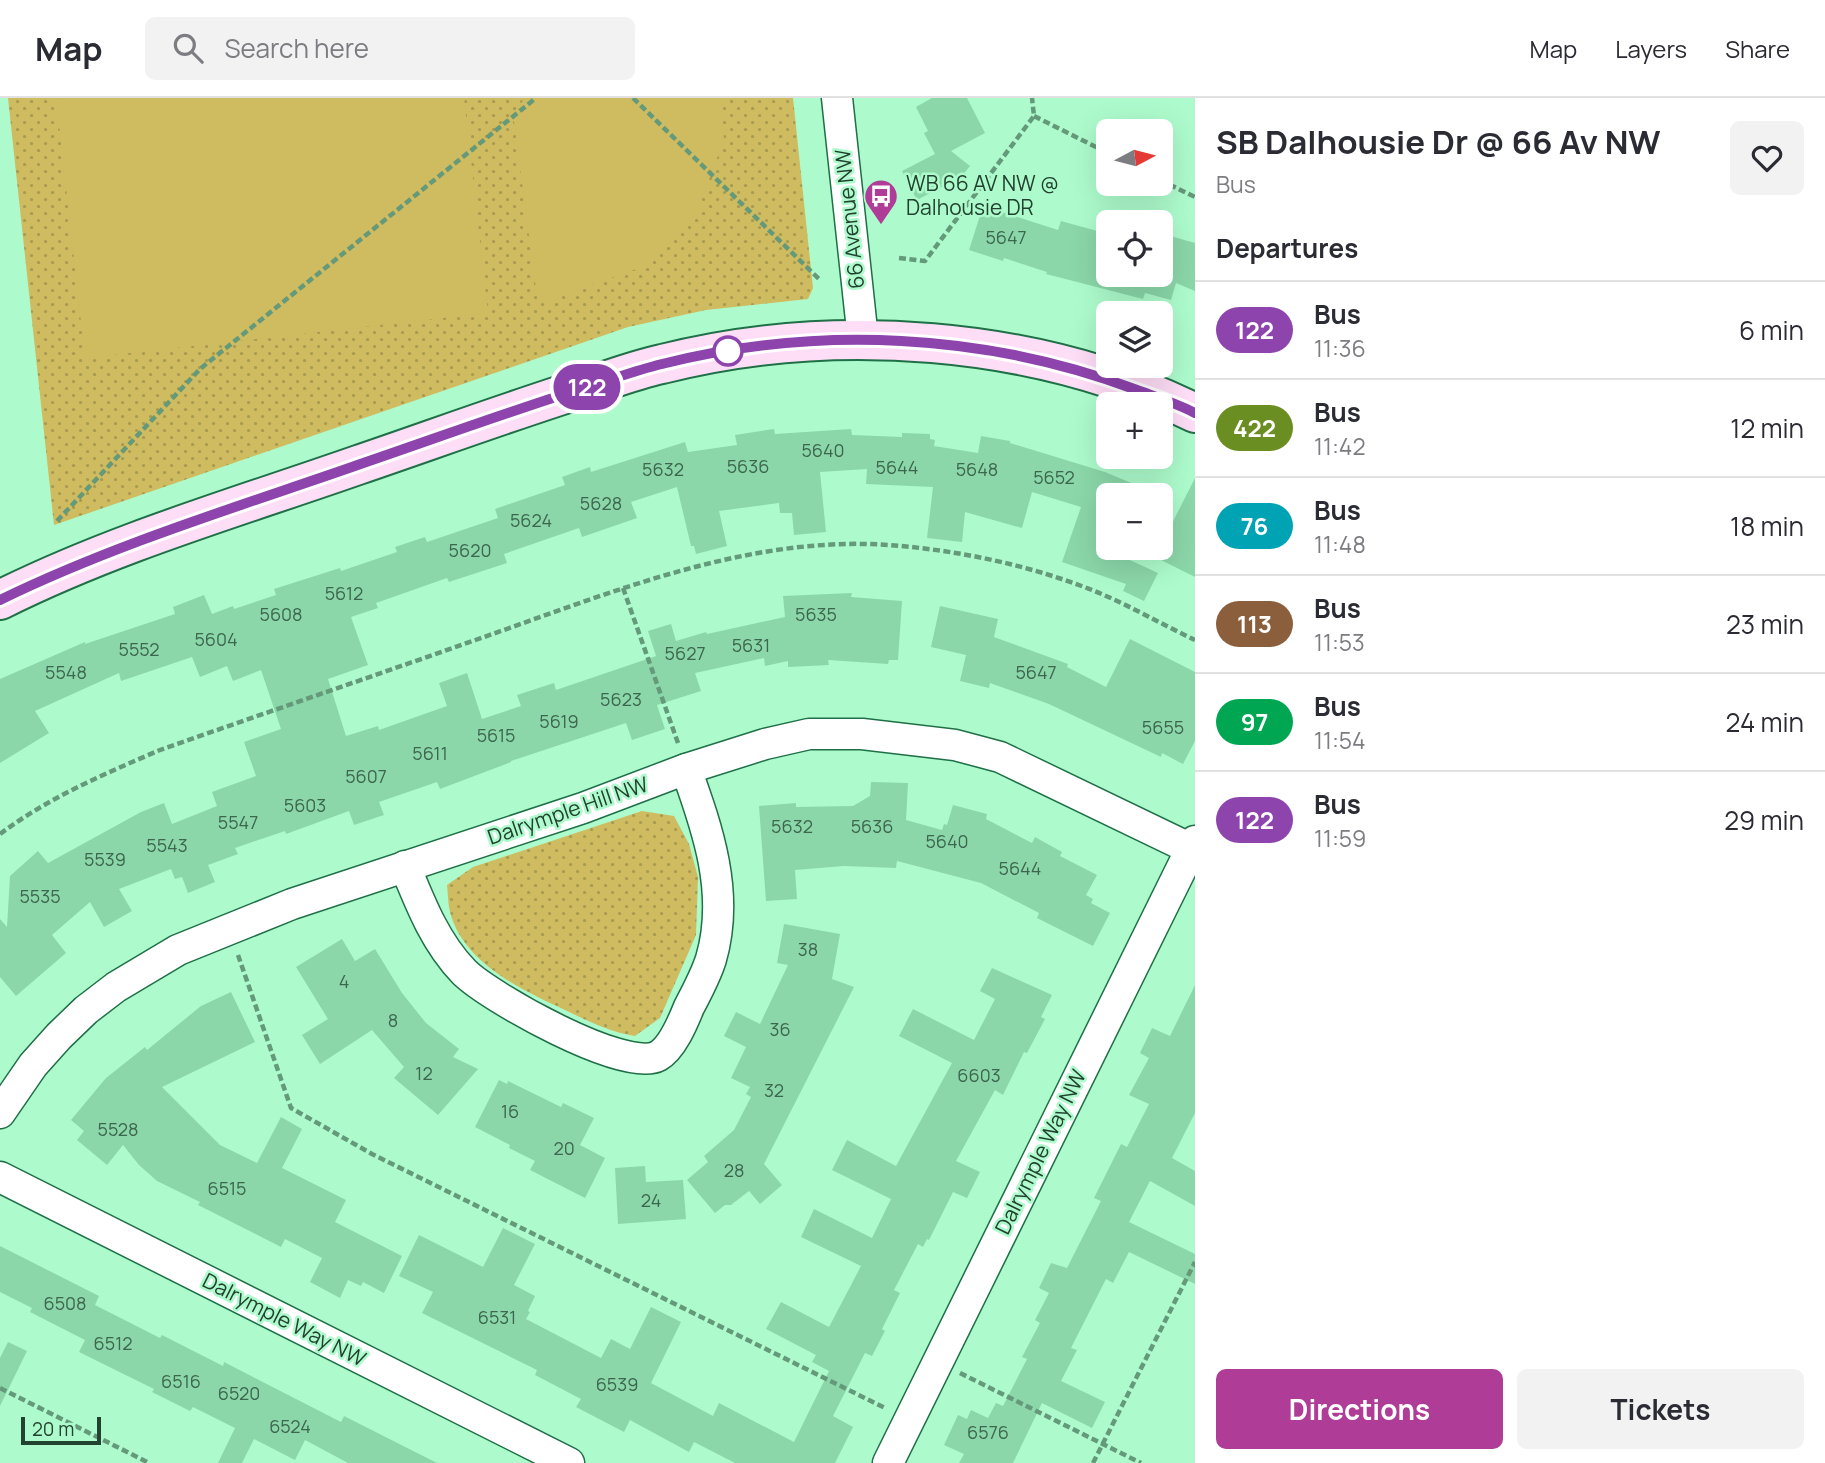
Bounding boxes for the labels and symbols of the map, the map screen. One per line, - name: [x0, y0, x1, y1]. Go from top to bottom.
- north arrow: [1096, 119, 1172, 196]
- street label: 66 Avenue NW: [828, 147, 870, 290]
- place label: WB 66 AV NW @ Dalhousie DR: [906, 169, 1059, 221]
- bus stop icon: WB 66 AV NW @ Dalhousie DR: [862, 177, 900, 226]
- house number: 5647: [985, 225, 1027, 249]
- unlabelled marker: [713, 336, 743, 366]
- line badge: 122: [547, 364, 627, 410]
- house number: 5640: [801, 438, 845, 462]
- house number: 5636: [727, 454, 769, 478]
- house number: 5644: [876, 455, 918, 479]
- house number: 5632: [642, 457, 684, 481]
- house number: 5648: [956, 457, 998, 481]
- house number: 5652: [1033, 465, 1075, 489]
- house number: 5628: [580, 491, 622, 515]
- house number: 5624: [510, 508, 552, 532]
- house number: 5620: [449, 538, 491, 562]
- house number: 5612: [325, 581, 363, 605]
- house number: 5608: [260, 602, 303, 626]
- house number: 5635: [795, 602, 837, 626]
- house number: 5604: [194, 627, 238, 651]
- house number: 5631: [732, 633, 770, 657]
- house number: 5552: [119, 637, 159, 661]
- house number: 5627: [665, 641, 705, 665]
- house number: 5548: [45, 660, 87, 684]
- house number: 5647: [1015, 660, 1057, 684]
- house number: 5623: [600, 687, 642, 711]
- house number: 5619: [539, 709, 579, 733]
- house number: 5655: [1142, 715, 1184, 739]
- house number: 5615: [477, 723, 515, 747]
- house number: 5611: [412, 741, 448, 765]
- house number: 5607: [345, 764, 387, 788]
- street label: Dalrymple Hill NW: [484, 769, 652, 851]
- house number: 5603: [284, 793, 326, 817]
- house number: 5547: [218, 810, 258, 834]
- house number: 5632: [771, 814, 813, 838]
- house number: 5636: [851, 814, 893, 838]
- house number: 5640: [925, 829, 969, 853]
- house number: 5543: [146, 833, 188, 857]
- house number: 5539: [84, 847, 126, 871]
- house number: 5644: [999, 856, 1041, 880]
- house number: 5535: [19, 884, 61, 908]
- house number: 38: [798, 937, 818, 961]
- house number: 4: [339, 969, 349, 993]
- house number: 8: [388, 1008, 398, 1032]
- house number: 36: [769, 1017, 791, 1041]
- house number: 12: [415, 1061, 433, 1085]
- house number: 6603: [957, 1063, 1001, 1087]
- street label: Dalrymple Way NW: [988, 1064, 1092, 1239]
- house number: 32: [764, 1078, 784, 1102]
- house number: 16: [501, 1099, 519, 1123]
- house number: 5528: [98, 1117, 139, 1141]
- house number: 20: [553, 1136, 575, 1160]
- house number: 28: [724, 1158, 744, 1182]
- house number: 6515: [208, 1176, 246, 1200]
- house number: 24: [641, 1188, 661, 1212]
- street label: Dalrymple Way NW: [198, 1266, 371, 1373]
- house number: 6508: [44, 1291, 87, 1315]
- house number: 6531: [478, 1305, 516, 1329]
- house number: 6512: [94, 1331, 132, 1355]
- house number: 6516: [161, 1369, 201, 1393]
- house number: 6539: [596, 1372, 638, 1396]
- house number: 6520: [218, 1381, 260, 1405]
- scale bar: [21, 1414, 102, 1446]
- house number: 6524: [269, 1414, 311, 1438]
- house number: 6576: [967, 1420, 1009, 1444]

